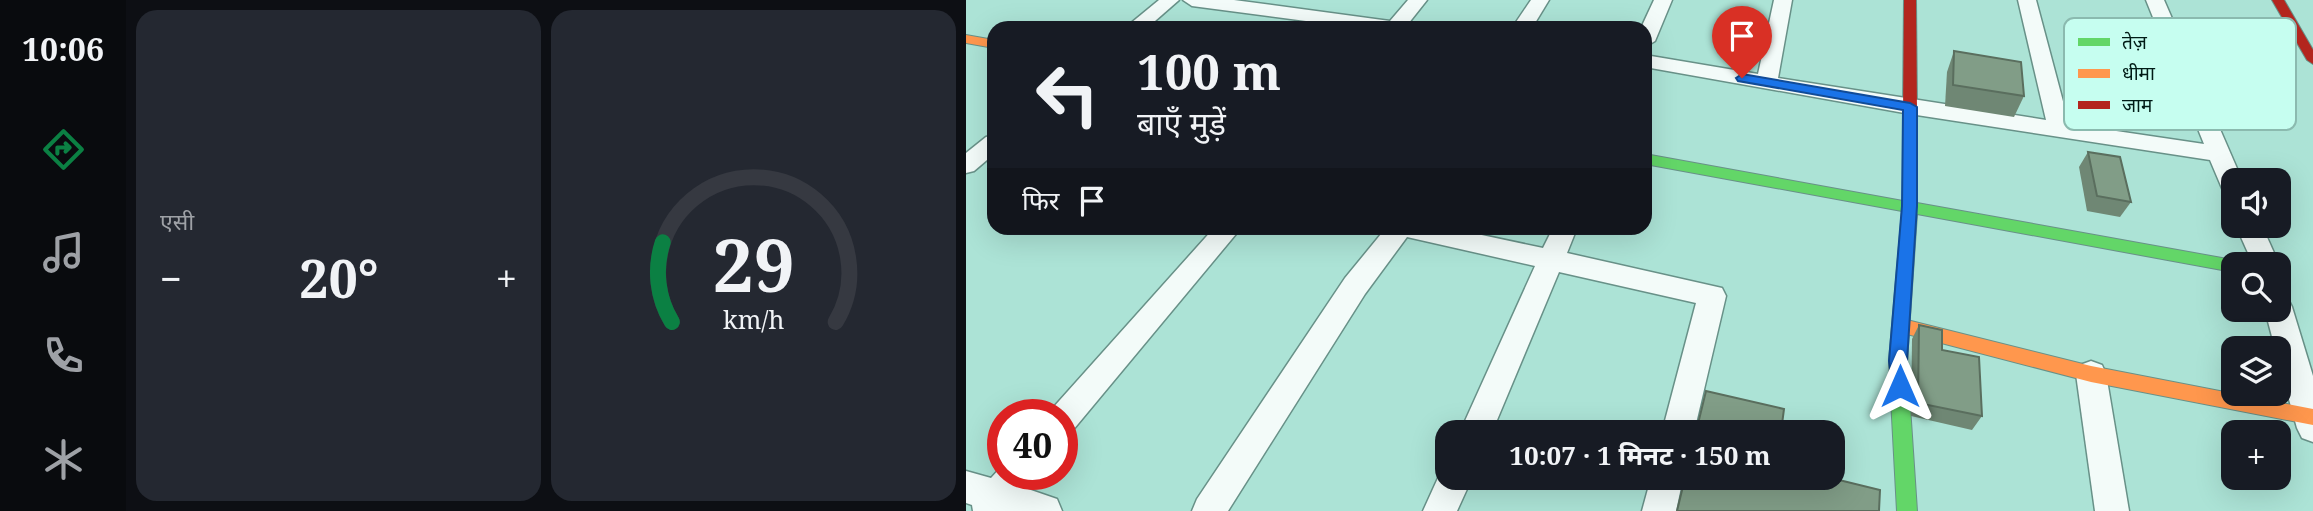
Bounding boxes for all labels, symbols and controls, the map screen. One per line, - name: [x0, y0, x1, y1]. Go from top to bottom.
- pin: [1712, 6, 1772, 78]
- icon: arrive: [1723, 17, 1761, 55]
- legend: [2064, 18, 2296, 130]
- text: 10:06: [22, 27, 104, 70]
- text: तेज़: [2122, 29, 2148, 55]
- text: 100 m: [1137, 38, 1281, 104]
- icon: left: [1022, 49, 1113, 140]
- text: धीमा: [2122, 60, 2156, 86]
- text: जाम: [2122, 92, 2153, 118]
- text: बाएँ मुड़ें: [1137, 101, 1226, 144]
- icon: directions: [39, 125, 88, 174]
- map controls: [2221, 168, 2291, 490]
- button: sound: [2221, 168, 2291, 238]
- text: फिर: [1022, 182, 1059, 218]
- icon: arrive: [1073, 182, 1111, 220]
- text: एसी: [160, 205, 194, 237]
- text: 29: [712, 214, 795, 313]
- icon: music: [39, 228, 88, 277]
- text: 20°: [299, 242, 379, 313]
- text: −: [160, 252, 182, 304]
- text: +: [496, 252, 517, 304]
- button: search: [2221, 252, 2291, 322]
- text: km/h: [723, 301, 784, 335]
- icon: phone: [39, 331, 88, 380]
- button: layers: [2221, 336, 2291, 406]
- position arrow: [1863, 349, 1937, 423]
- speed limit sign: 40: [987, 399, 1078, 490]
- button: +: [2221, 420, 2291, 490]
- icon: climate: [39, 435, 88, 484]
- text: 10:07 · 1 मिनट · 150 m: [1509, 437, 1771, 473]

